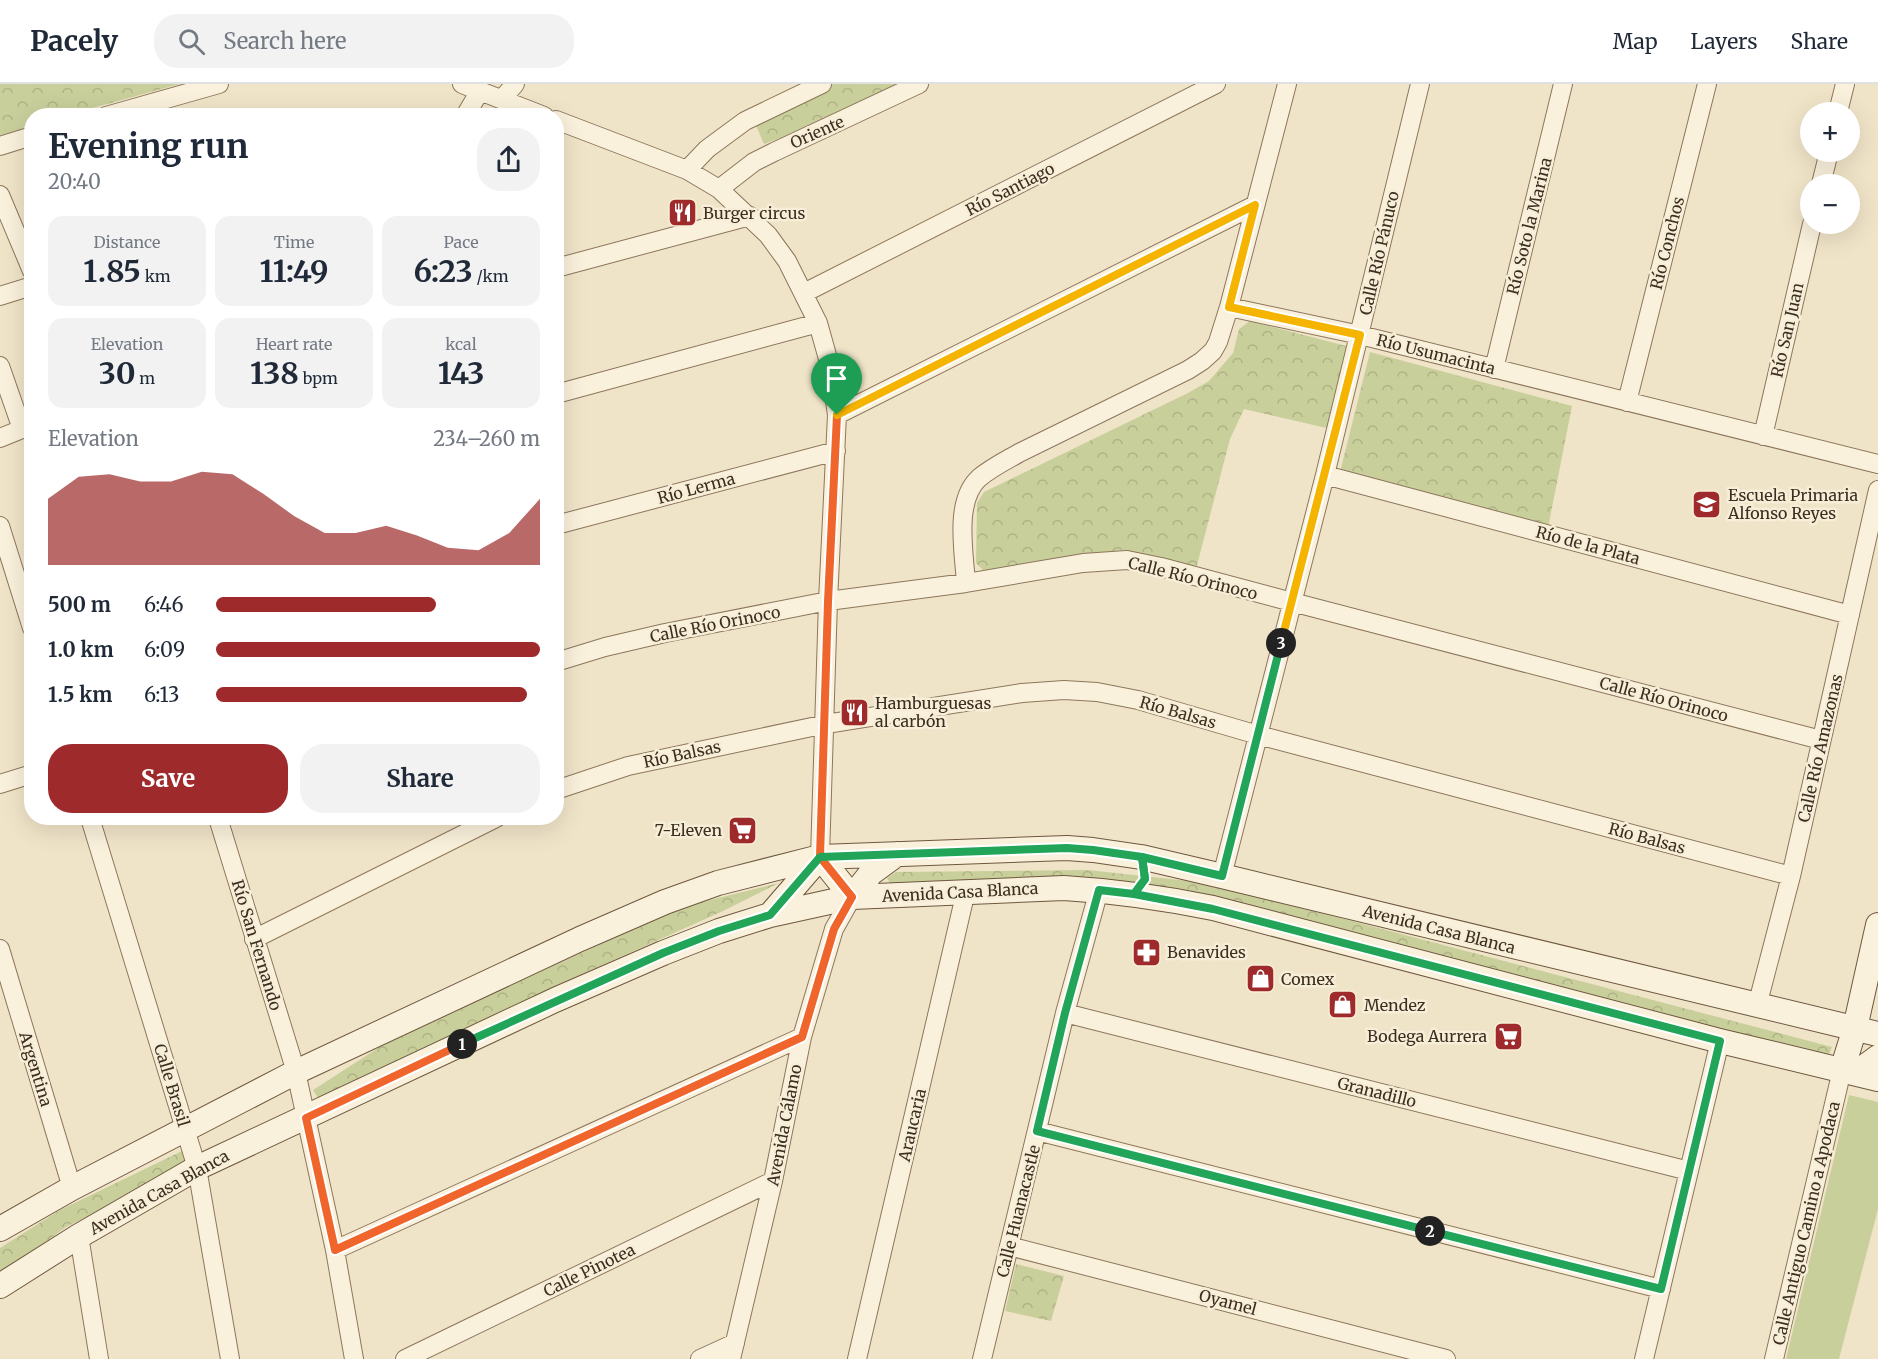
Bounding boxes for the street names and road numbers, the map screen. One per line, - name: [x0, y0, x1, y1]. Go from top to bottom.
- street label: Oriente: [787, 111, 847, 153]
- street label: Río Soto la Marina: [1502, 155, 1556, 297]
- street label: Río Santiago: [962, 158, 1058, 220]
- street label: Calle Río Pánuco: [1355, 189, 1403, 317]
- street label: Río Conchos: [1646, 194, 1688, 292]
- street label: Río San Juan: [1766, 280, 1808, 379]
- street label: Río Usumacinta: [1375, 330, 1498, 379]
- street label: Río Lerma: [655, 468, 737, 508]
- street label: Río de la Plata: [1534, 521, 1643, 569]
- street label: Calle Río Orinoco: [1126, 552, 1260, 604]
- street label: Calle Río Orinoco: [648, 602, 782, 646]
- street label: Calle Río Orinoco: [1598, 672, 1730, 726]
- street label: Calle Río Amazonas: [1793, 672, 1847, 824]
- street label: Río Balsas: [1137, 692, 1219, 733]
- street label: Río Balsas: [641, 736, 723, 772]
- street label: Río Balsas: [1606, 818, 1688, 858]
- street label: Río San Fernando: [228, 877, 286, 1013]
- street label: Avenida Casa Blanca: [880, 878, 1039, 906]
- street label: Avenida Casa Blanca: [1360, 900, 1518, 958]
- street label: Argentina: [15, 1028, 57, 1109]
- street label: Calle Brasil: [150, 1041, 194, 1129]
- street label: Avenida Cálamo: [762, 1063, 806, 1188]
- street label: Granadillo: [1336, 1073, 1418, 1111]
- street label: Araucaria: [894, 1086, 930, 1164]
- street label: Calle Antiguo Camino a Apodaca: [1768, 1099, 1844, 1347]
- street label: Calle Huanacastle: [992, 1143, 1044, 1279]
- street label: Avenida Casa Blanca: [85, 1145, 233, 1239]
- street label: Calle Pinotea: [540, 1239, 638, 1301]
- street label: Oyamel: [1197, 1285, 1259, 1319]

